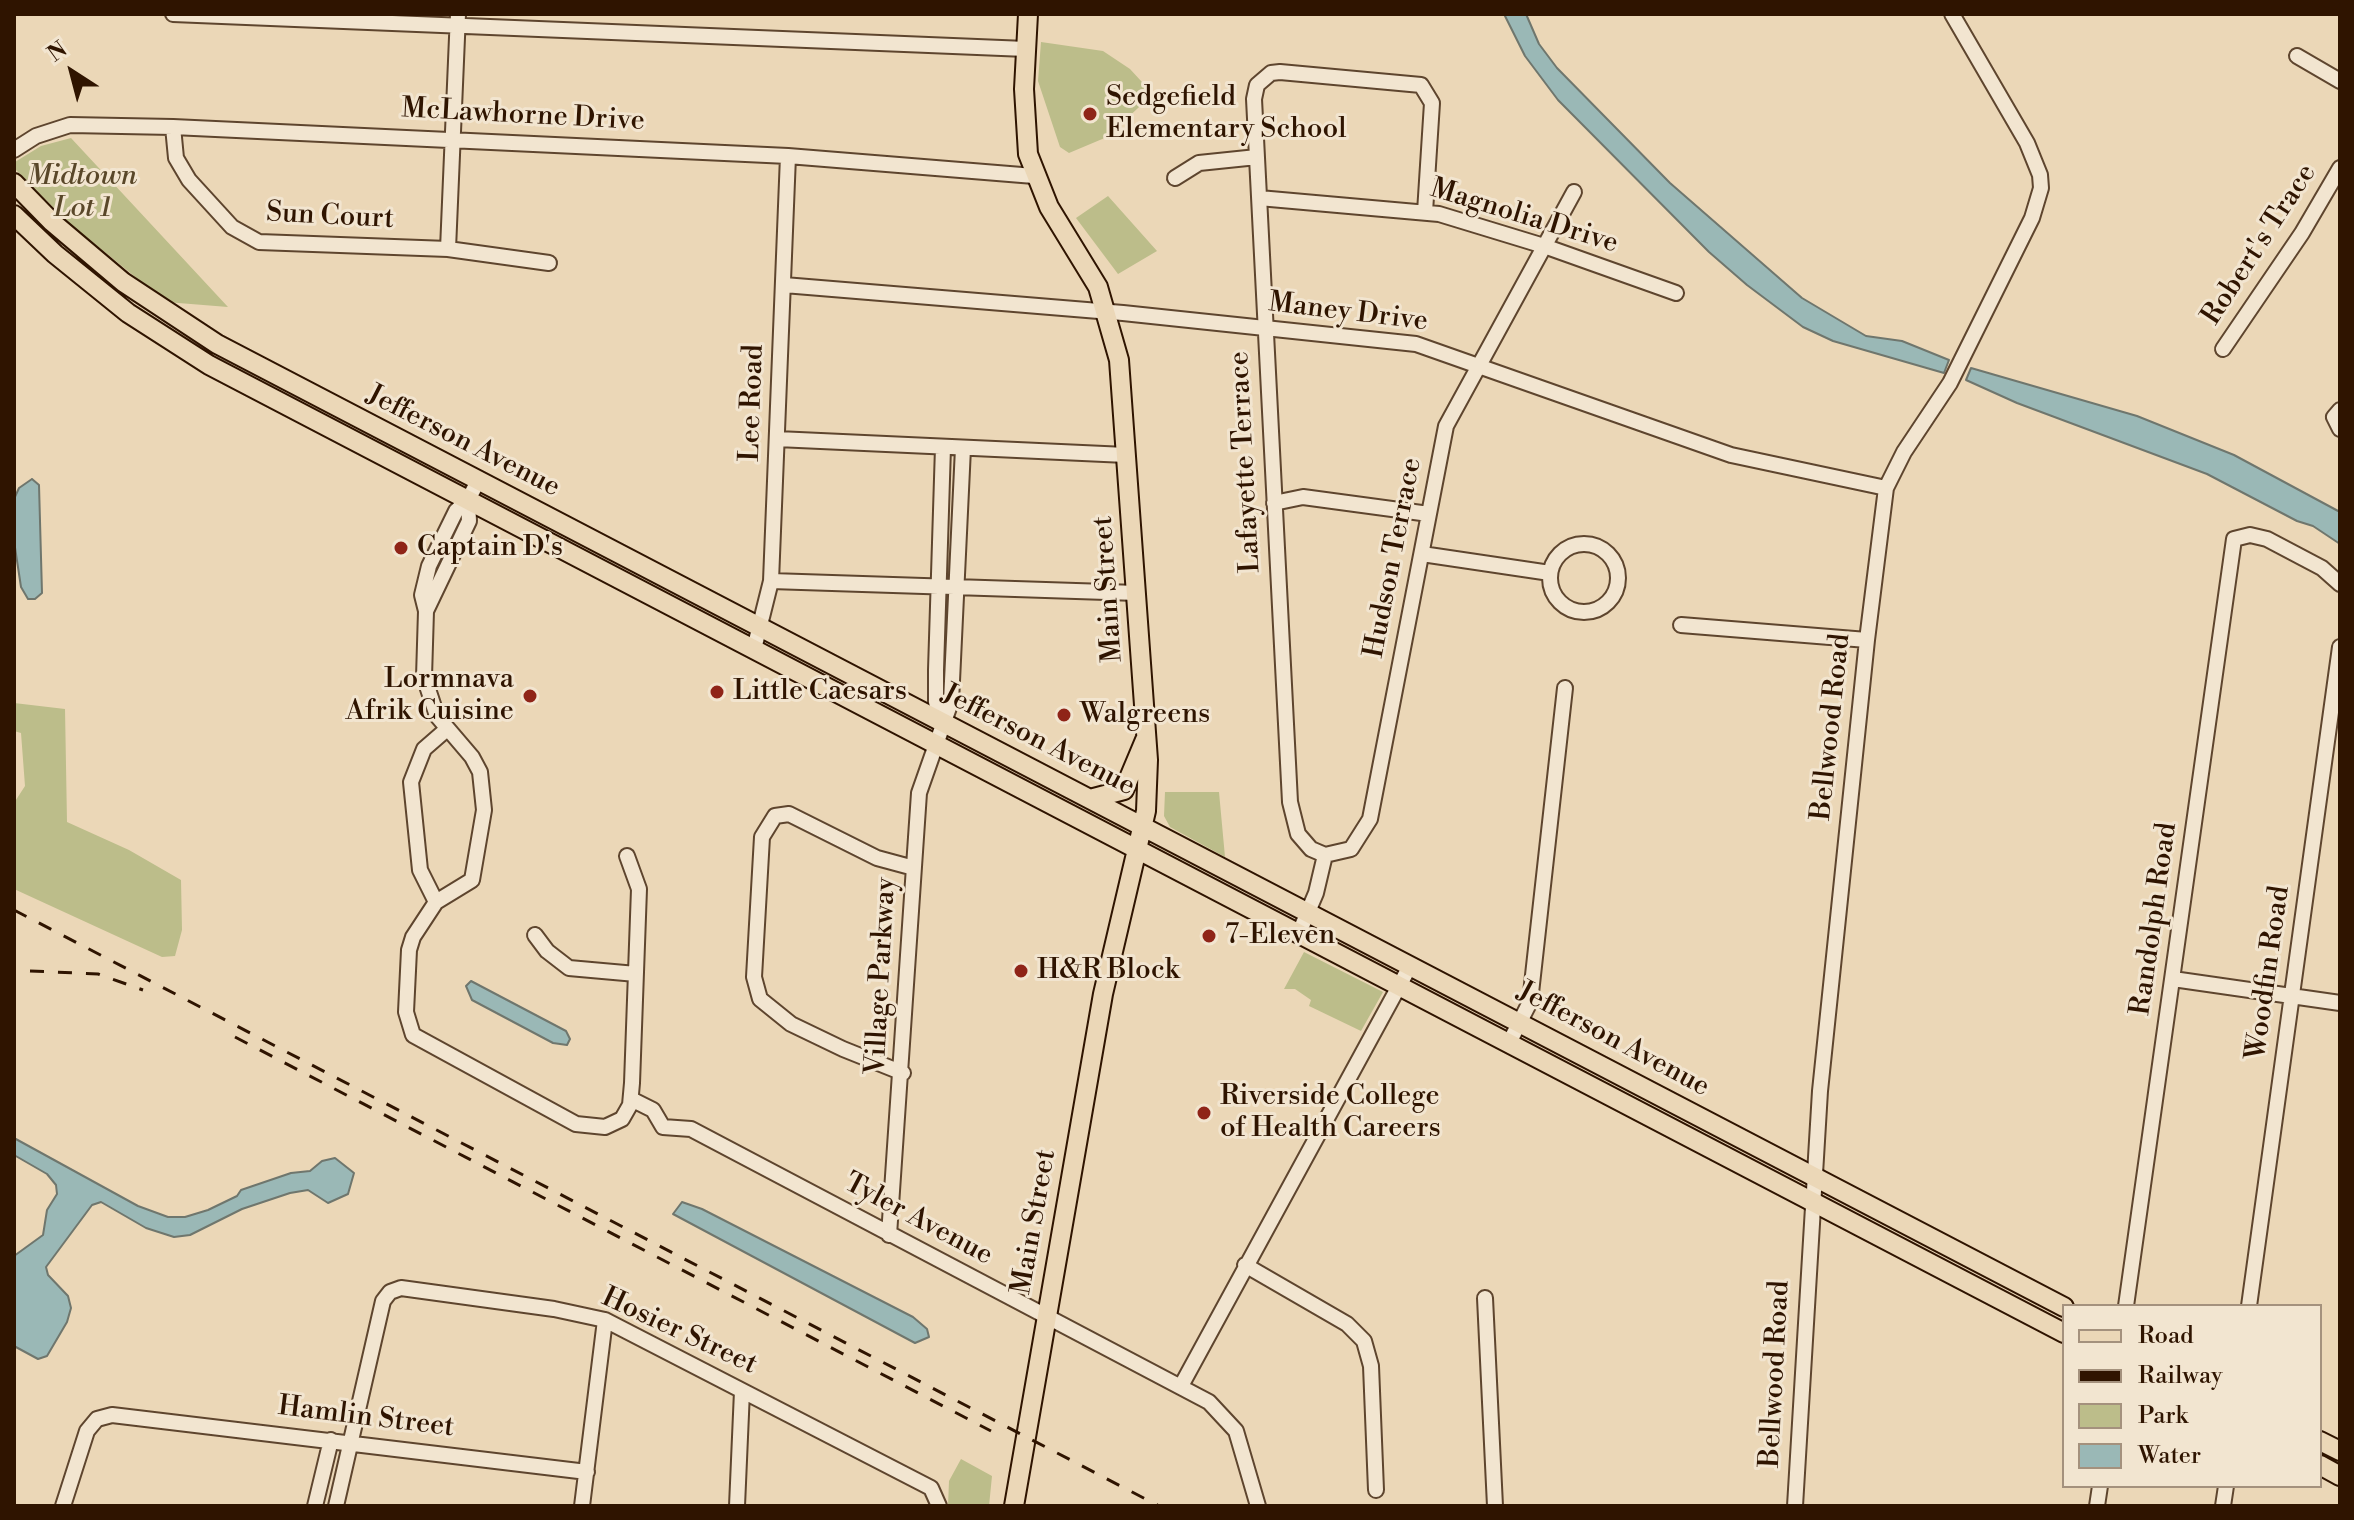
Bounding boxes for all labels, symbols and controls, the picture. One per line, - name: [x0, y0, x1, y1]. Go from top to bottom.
- north arrow: [32, 32, 112, 112]
- text: N: [43, 36, 73, 68]
- place label: Sedgefield Elementary School: [1106, 81, 1347, 147]
- street label: McLawhorne Drive: [401, 93, 645, 139]
- marker: Sedgefield Elementary School: [1081, 105, 1099, 123]
- street label: Robert's Trace: [2196, 158, 2324, 332]
- park label: Midtown Lot 1: [27, 160, 137, 226]
- street label: Magnolia Drive: [1426, 172, 1622, 262]
- street label: Sun Court: [265, 197, 395, 237]
- street label: Maney Drive: [1266, 287, 1430, 339]
- street label: Lee Road: [734, 344, 772, 462]
- street label: Lafayette Terrace: [1223, 350, 1269, 574]
- street label: Jefferson Avenue: [361, 379, 565, 505]
- street label: Hudson Terrace: [1358, 455, 1430, 661]
- street label: Main Street: [1087, 515, 1131, 663]
- place label: Captain D's: [417, 531, 563, 565]
- marker: Captain D's: [392, 539, 410, 557]
- street label: Bellwood Road: [1805, 632, 1859, 822]
- place label: Lormnava Afrik Cuisine: [346, 663, 514, 729]
- place label: Little Caesars: [733, 675, 907, 709]
- street label: Jefferson Avenue: [936, 678, 1140, 804]
- marker: Little Caesars: [708, 683, 726, 701]
- marker: Lormnava Afrik Cuisine: [521, 687, 539, 705]
- place label: Walgreens: [1080, 698, 1210, 732]
- marker: Walgreens: [1055, 706, 1073, 724]
- street label: Randolph Road: [2125, 820, 2185, 1018]
- street label: Village Parkway: [860, 876, 904, 1076]
- street label: Woodfin Road: [2240, 884, 2298, 1062]
- place label: 7-Eleven: [1225, 919, 1335, 953]
- marker: 7-Eleven: [1200, 927, 1218, 945]
- place label: H&R Block: [1037, 954, 1179, 988]
- marker: H&R Block: [1012, 962, 1030, 980]
- street label: Jefferson Avenue: [1511, 975, 1715, 1105]
- place label: Riverside College of Health Careers: [1220, 1080, 1441, 1146]
- marker: Riverside College of Health Careers: [1195, 1104, 1213, 1122]
- street label: Main Street: [1006, 1147, 1064, 1297]
- street label: Tyler Avenue: [838, 1167, 998, 1273]
- street label: Bellwood Road: [1754, 1280, 1798, 1468]
- street label: Hosier Street: [596, 1281, 762, 1383]
- legend: [2062, 1304, 2322, 1488]
- text: Road: [2138, 1321, 2194, 1351]
- text: Railway: [2138, 1361, 2223, 1391]
- street label: Hamlin Street: [276, 1391, 456, 1445]
- text: Park: [2138, 1401, 2188, 1431]
- text: Water: [2138, 1441, 2201, 1471]

